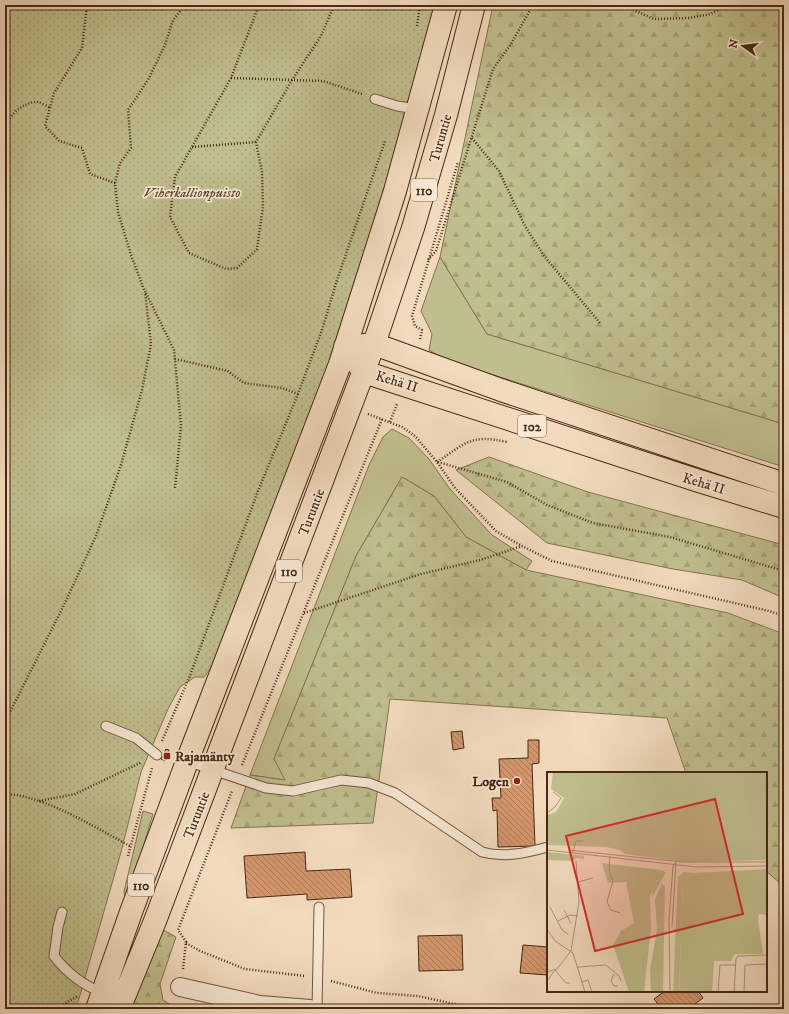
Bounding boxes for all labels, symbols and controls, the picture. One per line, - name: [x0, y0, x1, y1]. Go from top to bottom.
- north arrow: [723, 26, 763, 66]
- text: N: [726, 38, 742, 50]
- street label: Turuntie: [425, 112, 456, 165]
- road number: 110: [411, 179, 437, 201]
- park label: Viherkallionpuisto: [144, 184, 240, 202]
- street label: Kehä II: [373, 367, 420, 397]
- road number: 102: [518, 415, 546, 437]
- street label: Kehä II: [680, 469, 727, 499]
- street label: Turuntie: [295, 486, 329, 539]
- road number: 110: [276, 560, 302, 582]
- place label: Rajamänty: [175, 748, 235, 766]
- marker: Rajamänty: [162, 751, 172, 761]
- inset map: [547, 772, 767, 992]
- place label: Logen: [472, 773, 510, 791]
- marker: Logen: [512, 776, 522, 786]
- street label: Turuntie: [180, 789, 214, 842]
- road number: 110: [128, 874, 154, 896]

